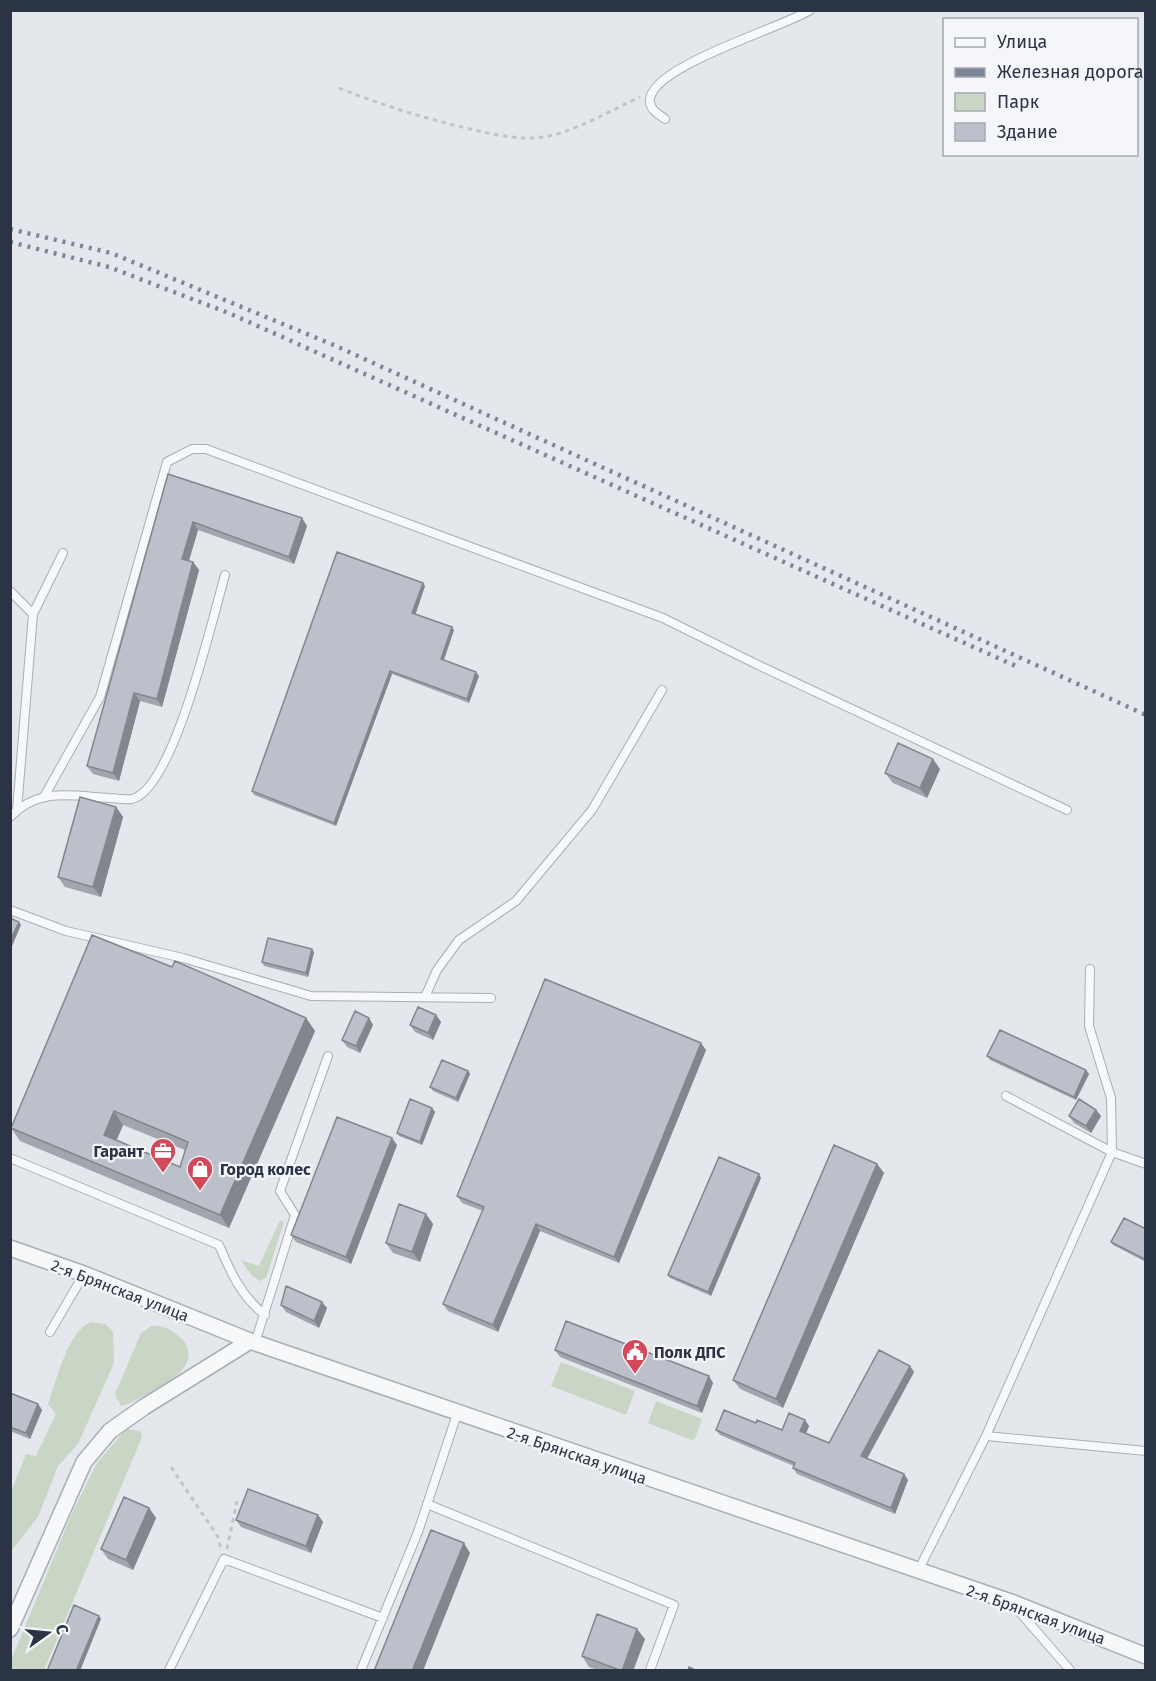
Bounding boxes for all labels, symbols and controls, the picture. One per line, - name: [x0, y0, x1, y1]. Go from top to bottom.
- legend: [943, 18, 1138, 156]
- text: Улица: [997, 31, 1047, 53]
- text: Железная дорога: [997, 61, 1144, 83]
- text: Парк: [997, 91, 1040, 113]
- text: Здание: [997, 121, 1058, 143]
- office icon: Гарант: [148, 1136, 178, 1174]
- place label: Гарант: [94, 1142, 144, 1161]
- shop icon: Город колес: [185, 1154, 215, 1192]
- place label: Город колес: [220, 1160, 311, 1179]
- street label: 2-я Брянская улица: [48, 1255, 191, 1326]
- public building icon: Полк ДПС: [620, 1337, 650, 1375]
- place label: Полк ДПС: [654, 1343, 726, 1362]
- street label: 2-я Брянская улица: [505, 1423, 649, 1488]
- street label: 2-я Брянская улица: [964, 1581, 1108, 1648]
- north arrow: [18, 1603, 78, 1663]
- text: С: [52, 1622, 73, 1637]

